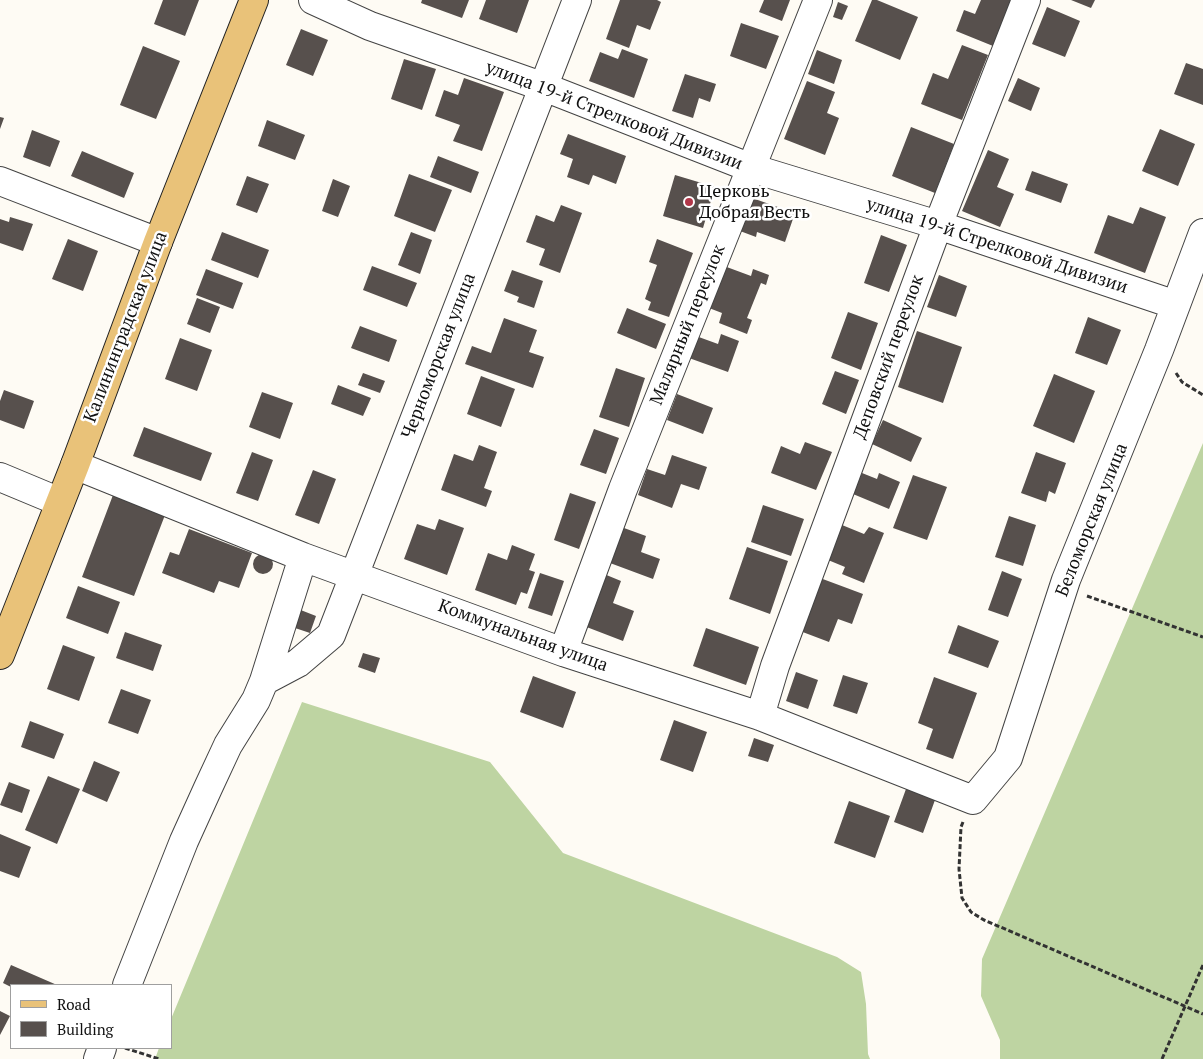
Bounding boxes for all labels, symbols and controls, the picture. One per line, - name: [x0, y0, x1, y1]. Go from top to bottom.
- street label: улица 19-й Стрелковой Дивизии: [482, 57, 746, 175]
- place label: Церковь Добрая Весть: [699, 181, 810, 223]
- street label: улица 19-й Стрелковой Дивизии: [864, 193, 1130, 299]
- marker: Церковь Добрая Весть: [683, 196, 695, 208]
- street label: Калининградская улица: [80, 229, 172, 425]
- street label: Малярный переулок: [646, 242, 730, 408]
- street label: Черноморская улица: [397, 270, 481, 442]
- street label: Деповский переулок: [849, 272, 929, 442]
- street label: Беломорская улица: [1051, 440, 1133, 600]
- street label: Коммунальная улица: [435, 595, 611, 677]
- legend: [10, 984, 172, 1049]
- text: Road: [57, 994, 90, 1014]
- text: Building: [57, 1019, 114, 1039]

